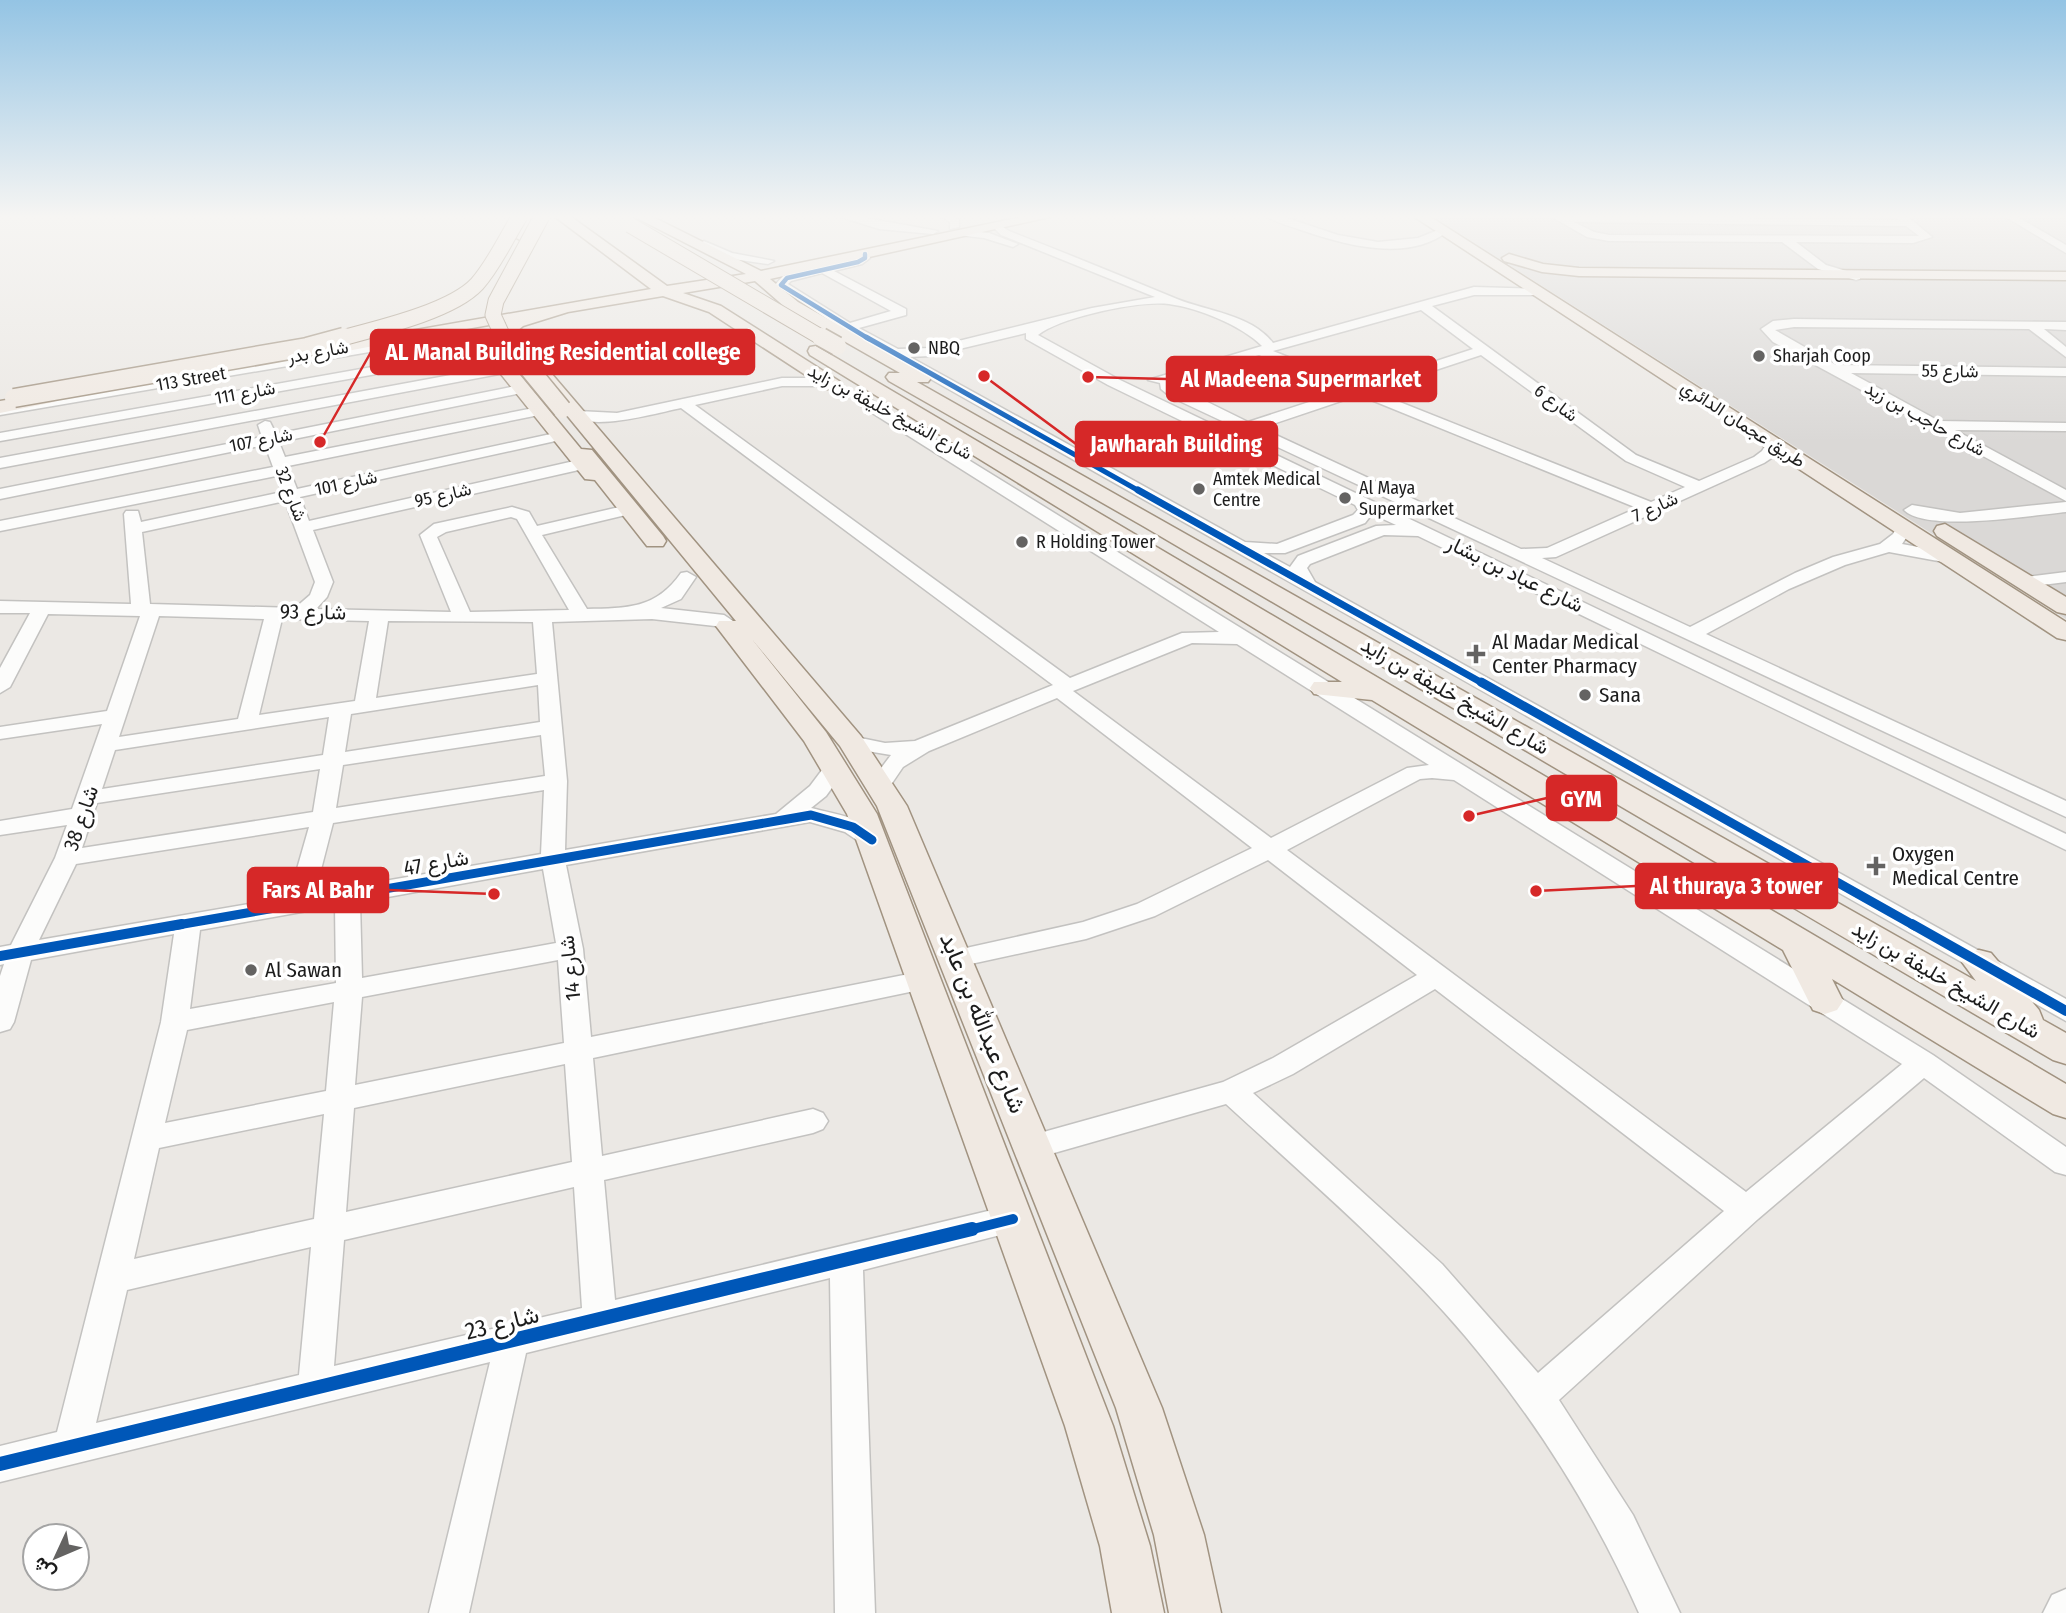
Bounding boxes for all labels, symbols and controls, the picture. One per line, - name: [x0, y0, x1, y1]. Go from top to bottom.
- callout: AL Manal Building Residential college: [371, 330, 754, 374]
- street label: شارع بدر: [285, 336, 350, 369]
- place label: NBQ: [928, 337, 960, 359]
- text: AL Manal Building Residential college: [384, 338, 741, 366]
- marker: NBQ: [906, 340, 922, 356]
- place label: Sharjah Coop: [1773, 345, 1871, 367]
- marker: Sharjah Coop: [1751, 348, 1767, 364]
- callout: Al Madeena Supermarket: [1167, 357, 1436, 401]
- street label: شارع الشيخ خليفة بن زايد: [804, 359, 976, 465]
- street label: شارع 55: [1921, 360, 1979, 383]
- street label: 113 Street: [154, 362, 228, 396]
- text: Al Madeena Supermarket: [1180, 365, 1422, 393]
- street label: طريق عجمان الدائري: [1675, 376, 1809, 476]
- street label: شارع 111: [213, 377, 277, 410]
- street label: شارع حاجب بن زيد: [1861, 377, 1989, 462]
- street label: شارع 6: [1529, 379, 1582, 427]
- callout: Jawharah Building: [1076, 422, 1277, 466]
- street label: شارع 107: [228, 423, 295, 458]
- text: Jawharah Building: [1089, 430, 1263, 458]
- street label: شارع 32: [270, 464, 311, 525]
- street label: شارع 101: [313, 466, 380, 501]
- place label: Amtek Medical Centre: [1213, 468, 1320, 511]
- place label: Al Maya Supermarket: [1359, 477, 1454, 520]
- street label: شارع 95: [413, 478, 474, 513]
- marker: Amtek Medical Centre: [1191, 481, 1207, 497]
- street label: شارع 7: [1629, 487, 1682, 528]
- marker: Al Maya Supermarket: [1337, 490, 1353, 506]
- street label: شارع عباد بن بشار: [1441, 529, 1588, 619]
- place label: R Holding Tower: [1036, 531, 1156, 553]
- marker: R Holding Tower: [1014, 534, 1030, 550]
- street label: شارع 93: [280, 598, 346, 627]
- place label: Al Madar Medical Center Pharmacy: [1492, 629, 1639, 679]
- street label: شارع الشيخ خليفة بن زايد: [1356, 631, 1554, 761]
- marker: Al Madar Medical Center Pharmacy: [1466, 644, 1486, 664]
- place label: Sana: [1599, 682, 1641, 708]
- marker: Sana: [1577, 687, 1593, 703]
- callout: GYM: [1547, 776, 1616, 820]
- street label: شارع 38: [58, 782, 105, 854]
- text: GYM: [1560, 785, 1602, 813]
- place label: Oxygen Medical Centre: [1892, 841, 2019, 891]
- street label: شارع 47: [402, 845, 471, 882]
- marker: Oxygen Medical Centre: [1866, 856, 1886, 876]
- callout: Al thuraya 3 tower: [1636, 864, 1837, 908]
- callout: Fars Al Bahr: [248, 868, 388, 912]
- text: Al thuraya 3 tower: [1649, 872, 1823, 900]
- text: Fars Al Bahr: [262, 876, 374, 904]
- street label: شارع الشيخ خليفة بن زايد: [1847, 915, 2045, 1045]
- street label: شارع عبدالله بن عابد: [932, 929, 1032, 1118]
- street label: شارع 14: [554, 934, 587, 1002]
- place label: Al Sawan: [265, 957, 342, 983]
- marker: Al Sawan: [243, 962, 259, 978]
- street label: شارع 23: [462, 1300, 542, 1348]
- north arrow: [21, 1522, 91, 1592]
- text: ش: [28, 1552, 60, 1585]

